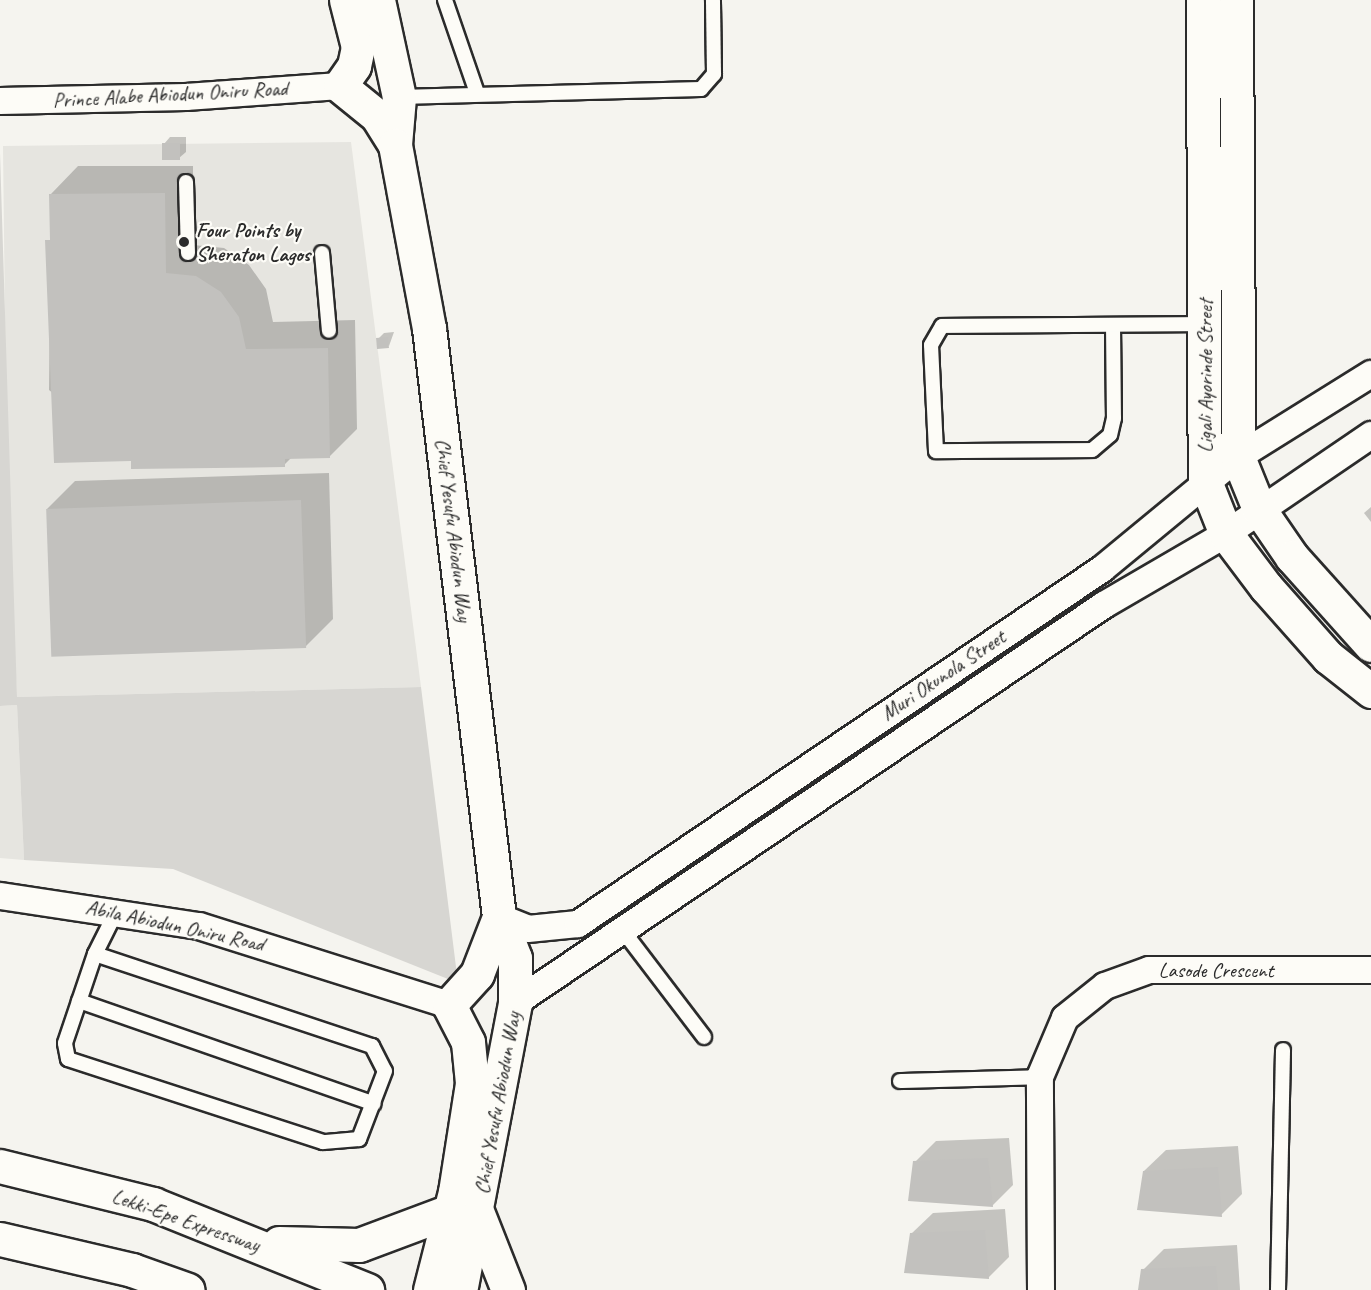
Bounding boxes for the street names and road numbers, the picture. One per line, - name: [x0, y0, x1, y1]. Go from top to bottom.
- street label: Prince Alabe Abiodun Oniru Road: [52, 75, 288, 113]
- street label: Ligali Ayorinde Street: [1192, 299, 1218, 453]
- street label: Chief Yesufu Abiodun Way: [430, 437, 478, 623]
- street label: Muri Okunola Street: [876, 624, 1010, 726]
- street label: Abila Abiodun Oniru Road: [84, 894, 266, 956]
- street label: Lasode Crescent: [1158, 957, 1274, 983]
- street label: Chief Yesufu Abiodun Way: [469, 1010, 525, 1196]
- street label: Lekki-Epe Expressway: [109, 1183, 263, 1257]

